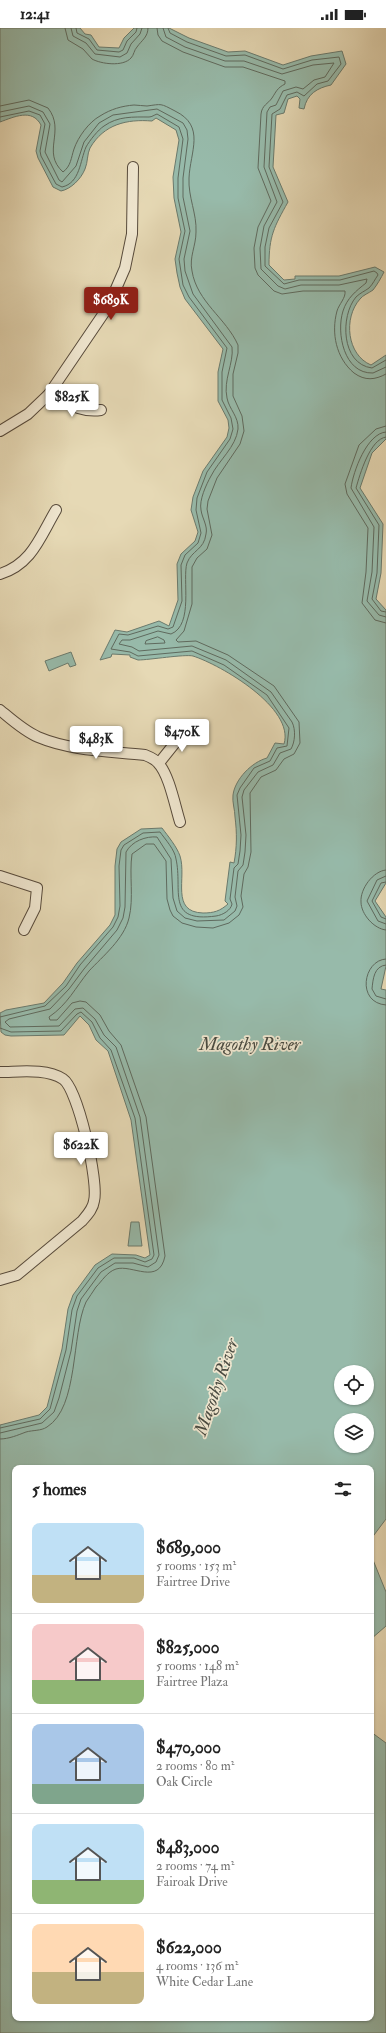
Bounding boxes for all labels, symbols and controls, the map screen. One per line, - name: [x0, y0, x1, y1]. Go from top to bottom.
- text: 12:41: [20, 5, 50, 24]
- pin: $689K: [83, 287, 139, 321]
- text: $689K: [93, 292, 129, 308]
- pin: $825K: [44, 384, 100, 418]
- text: $825K: [55, 389, 89, 405]
- pin: $470K: [154, 719, 210, 753]
- text: $470K: [164, 724, 200, 740]
- pin: $483K: [68, 726, 124, 760]
- text: $483K: [79, 731, 113, 747]
- water label: Magothy River: [198, 1033, 302, 1056]
- pin: $622K: [53, 1132, 109, 1166]
- text: $622K: [63, 1137, 99, 1153]
- water label: Magothy River: [189, 1334, 244, 1440]
- map controls: [334, 1365, 374, 1453]
- button: locate: [334, 1365, 374, 1405]
- button: layers: [334, 1413, 374, 1453]
- icon: filters: [332, 1478, 354, 1500]
- text: 5 homes: [32, 1479, 86, 1500]
- text: $689,000: [156, 1537, 221, 1558]
- icon: home: [64, 1539, 112, 1587]
- text: 5 rooms · 153 m²: [156, 1558, 236, 1574]
- text: Fairtree Drive: [156, 1574, 230, 1590]
- text: $825,000: [156, 1637, 220, 1658]
- icon: home: [64, 1640, 112, 1688]
- text: 5 rooms · 148 m²: [156, 1658, 239, 1674]
- text: Fairtree Plaza: [156, 1674, 228, 1690]
- text: $470,000: [156, 1737, 221, 1758]
- icon: home: [64, 1740, 112, 1788]
- text: 2 rooms · 80 m²: [156, 1758, 234, 1774]
- text: Oak Circle: [156, 1774, 213, 1790]
- text: $483,000: [156, 1837, 219, 1858]
- icon: home: [64, 1840, 112, 1888]
- text: 2 rooms · 74 m²: [156, 1858, 234, 1874]
- text: Fairoak Drive: [156, 1874, 228, 1890]
- text: $622,000: [156, 1937, 222, 1958]
- icon: home: [64, 1940, 112, 1988]
- text: 4 rooms · 136 m²: [156, 1958, 238, 1974]
- text: White Cedar Lane: [156, 1974, 253, 1990]

